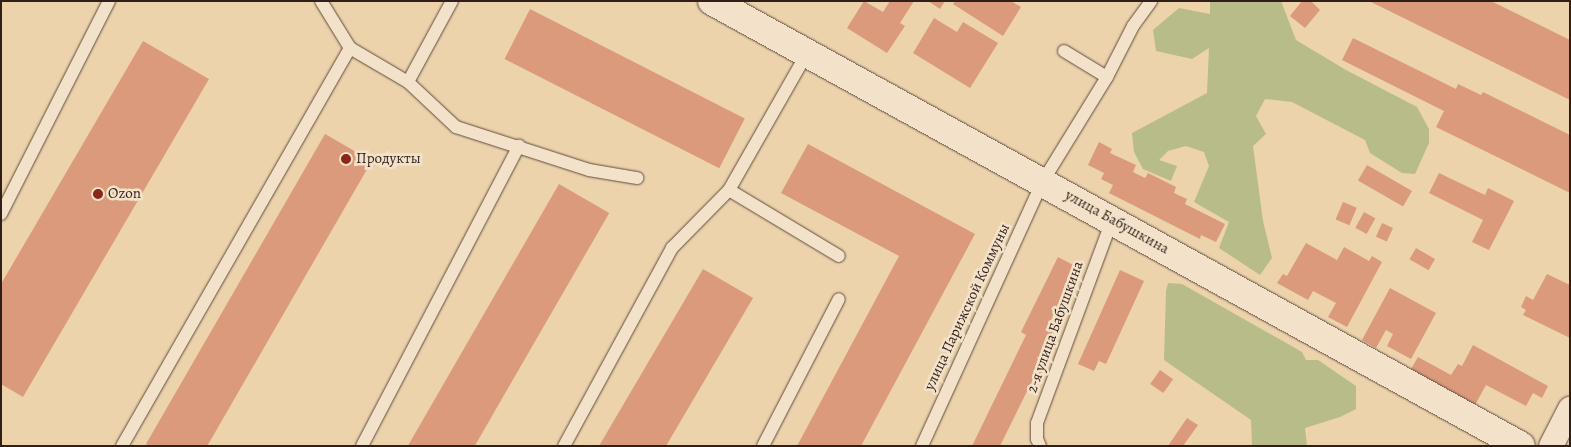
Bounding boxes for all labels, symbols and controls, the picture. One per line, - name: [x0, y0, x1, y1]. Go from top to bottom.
- place label: Продукты: [356, 150, 421, 168]
- marker: Продукты: [340, 153, 352, 165]
- place label: Ozon: [108, 185, 141, 203]
- street label: улица Бабушкина: [1062, 186, 1172, 258]
- marker: Ozon: [92, 188, 104, 200]
- street label: улица Парижской Коммуны: [920, 221, 1014, 393]
- street label: 2-я улица Бабушкина: [1023, 259, 1087, 395]

